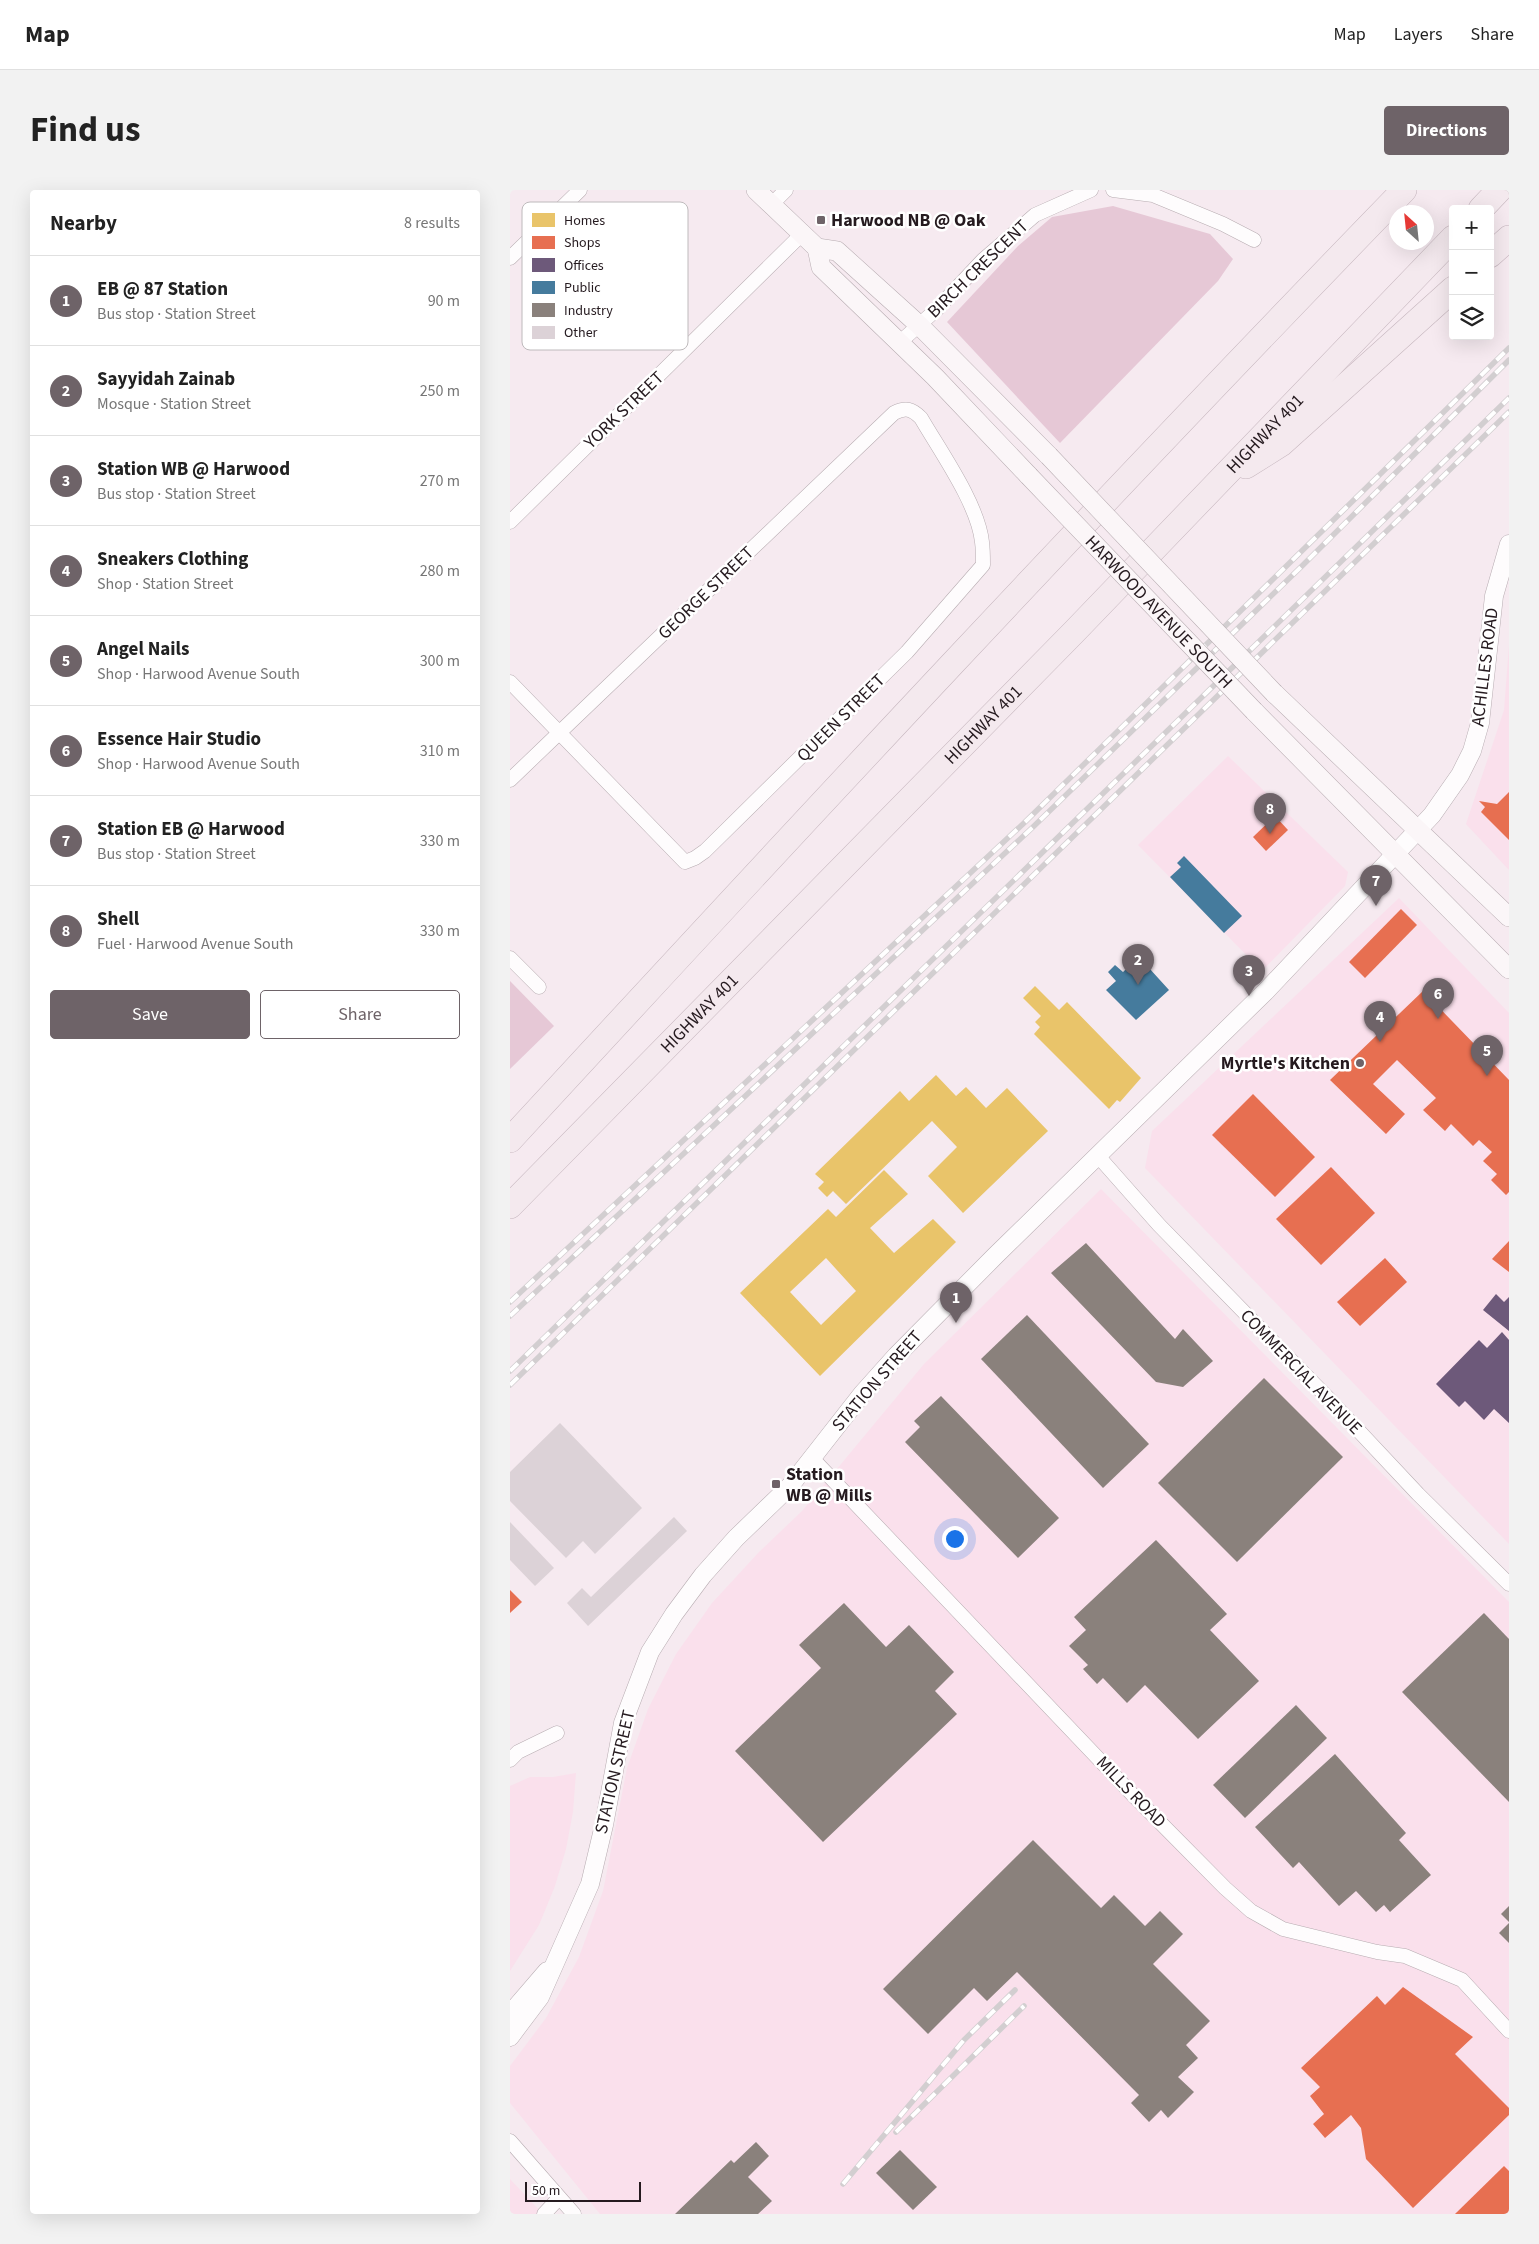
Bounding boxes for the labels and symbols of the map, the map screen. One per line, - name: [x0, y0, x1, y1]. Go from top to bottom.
- legend: [522, 202, 688, 350]
- north arrow: [1389, 205, 1434, 250]
- place label: Harwood NB @ Oak: [831, 208, 986, 233]
- text: Homes: [564, 211, 605, 231]
- marker: Harwood NB @ Oak: [815, 214, 827, 226]
- street label: BIRCH CRESCENT: [922, 214, 1034, 324]
- text: Shops: [564, 233, 600, 253]
- text: Offices: [564, 256, 604, 276]
- text: Public: [564, 278, 601, 298]
- text: Industry: [564, 301, 613, 321]
- text: Other: [564, 323, 598, 343]
- street label: YORK STREET: [578, 365, 670, 455]
- street label: HIGHWAY 401: [1220, 388, 1309, 479]
- street label: HARWOOD AVENUE SOUTH: [1080, 530, 1239, 694]
- street label: GEORGE STREET: [652, 540, 760, 645]
- street label: ACHILLES ROAD: [1465, 606, 1505, 728]
- street label: QUEEN STREET: [791, 668, 891, 768]
- street label: HIGHWAY 401: [938, 679, 1028, 770]
- pin: 8: [1254, 793, 1286, 834]
- pin: 7: [1360, 865, 1392, 906]
- pin: 2: [1122, 944, 1154, 985]
- pin: 3: [1233, 955, 1265, 996]
- street label: HIGHWAY 401: [655, 968, 744, 1059]
- pin: 6: [1422, 978, 1454, 1019]
- pin: 4: [1364, 1001, 1396, 1042]
- pin: 5: [1471, 1035, 1503, 1076]
- place label: Myrtle's Kitchen: [1221, 1051, 1350, 1076]
- marker: Myrtle's Kitchen: [1354, 1057, 1366, 1069]
- pin: 1: [940, 1282, 972, 1323]
- street label: COMMERCIAL AVENUE: [1234, 1304, 1368, 1440]
- street label: STATION STREET: [826, 1325, 928, 1437]
- place label: Station WB @ Mills: [786, 1462, 872, 1508]
- marker: Station WB @ Mills: [770, 1478, 782, 1490]
- your location: [942, 1526, 968, 1552]
- street label: STATION STREET: [589, 1707, 641, 1836]
- street label: MILLS ROAD: [1090, 1751, 1172, 1833]
- scale bar: [525, 2179, 641, 2202]

